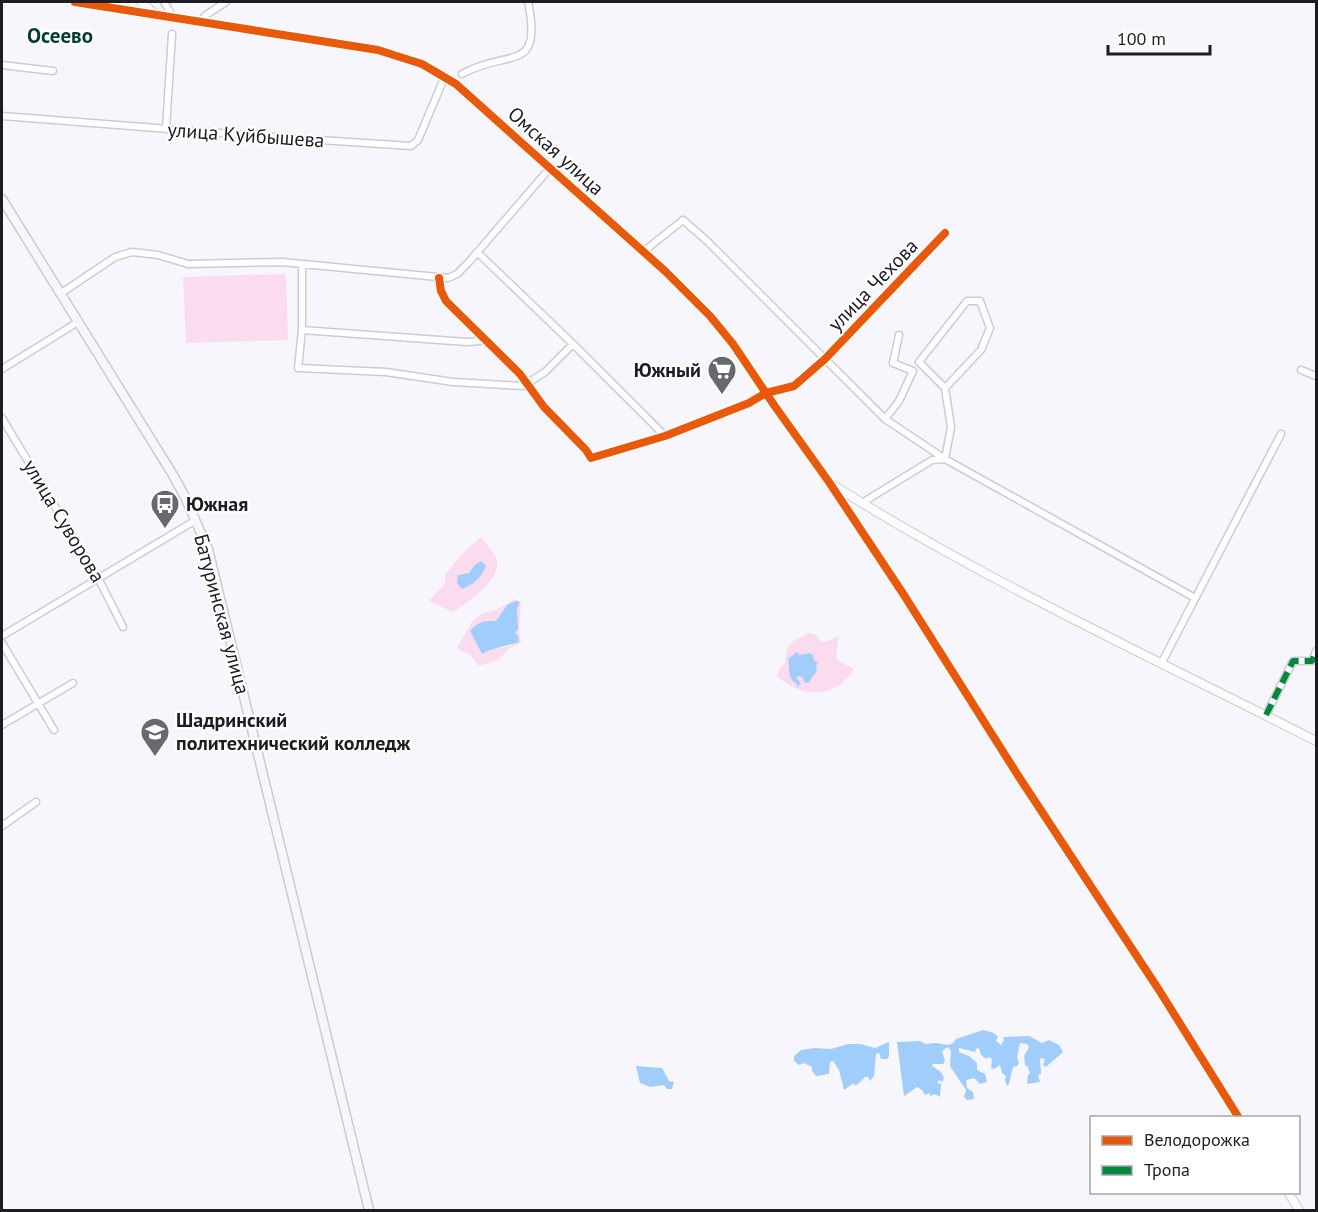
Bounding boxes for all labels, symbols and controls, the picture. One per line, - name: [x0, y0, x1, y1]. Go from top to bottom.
- scale bar: [1108, 18, 1210, 56]
- district label: Осеево: [27, 22, 93, 49]
- text: 100 m: [1117, 27, 1166, 50]
- street label: Омская улица: [502, 101, 610, 201]
- street label: улица Куйбышева: [167, 117, 325, 153]
- street label: улица Чехова: [822, 233, 924, 337]
- supermarket icon: Южный: [706, 354, 738, 396]
- place label: Южный: [634, 357, 701, 383]
- street label: улица Суворова: [17, 455, 111, 587]
- bus stop icon: Южная: [149, 488, 181, 530]
- place label: Южная: [186, 491, 248, 517]
- street label: Батуринская улица: [188, 531, 256, 697]
- place label: Шадринский политехнический колледж: [176, 707, 410, 756]
- school or university icon: Шадринский политехнический колледж: [139, 716, 171, 758]
- legend: [1090, 1116, 1300, 1194]
- text: Велодорожка: [1144, 1128, 1250, 1151]
- text: Тропа: [1144, 1158, 1190, 1181]

